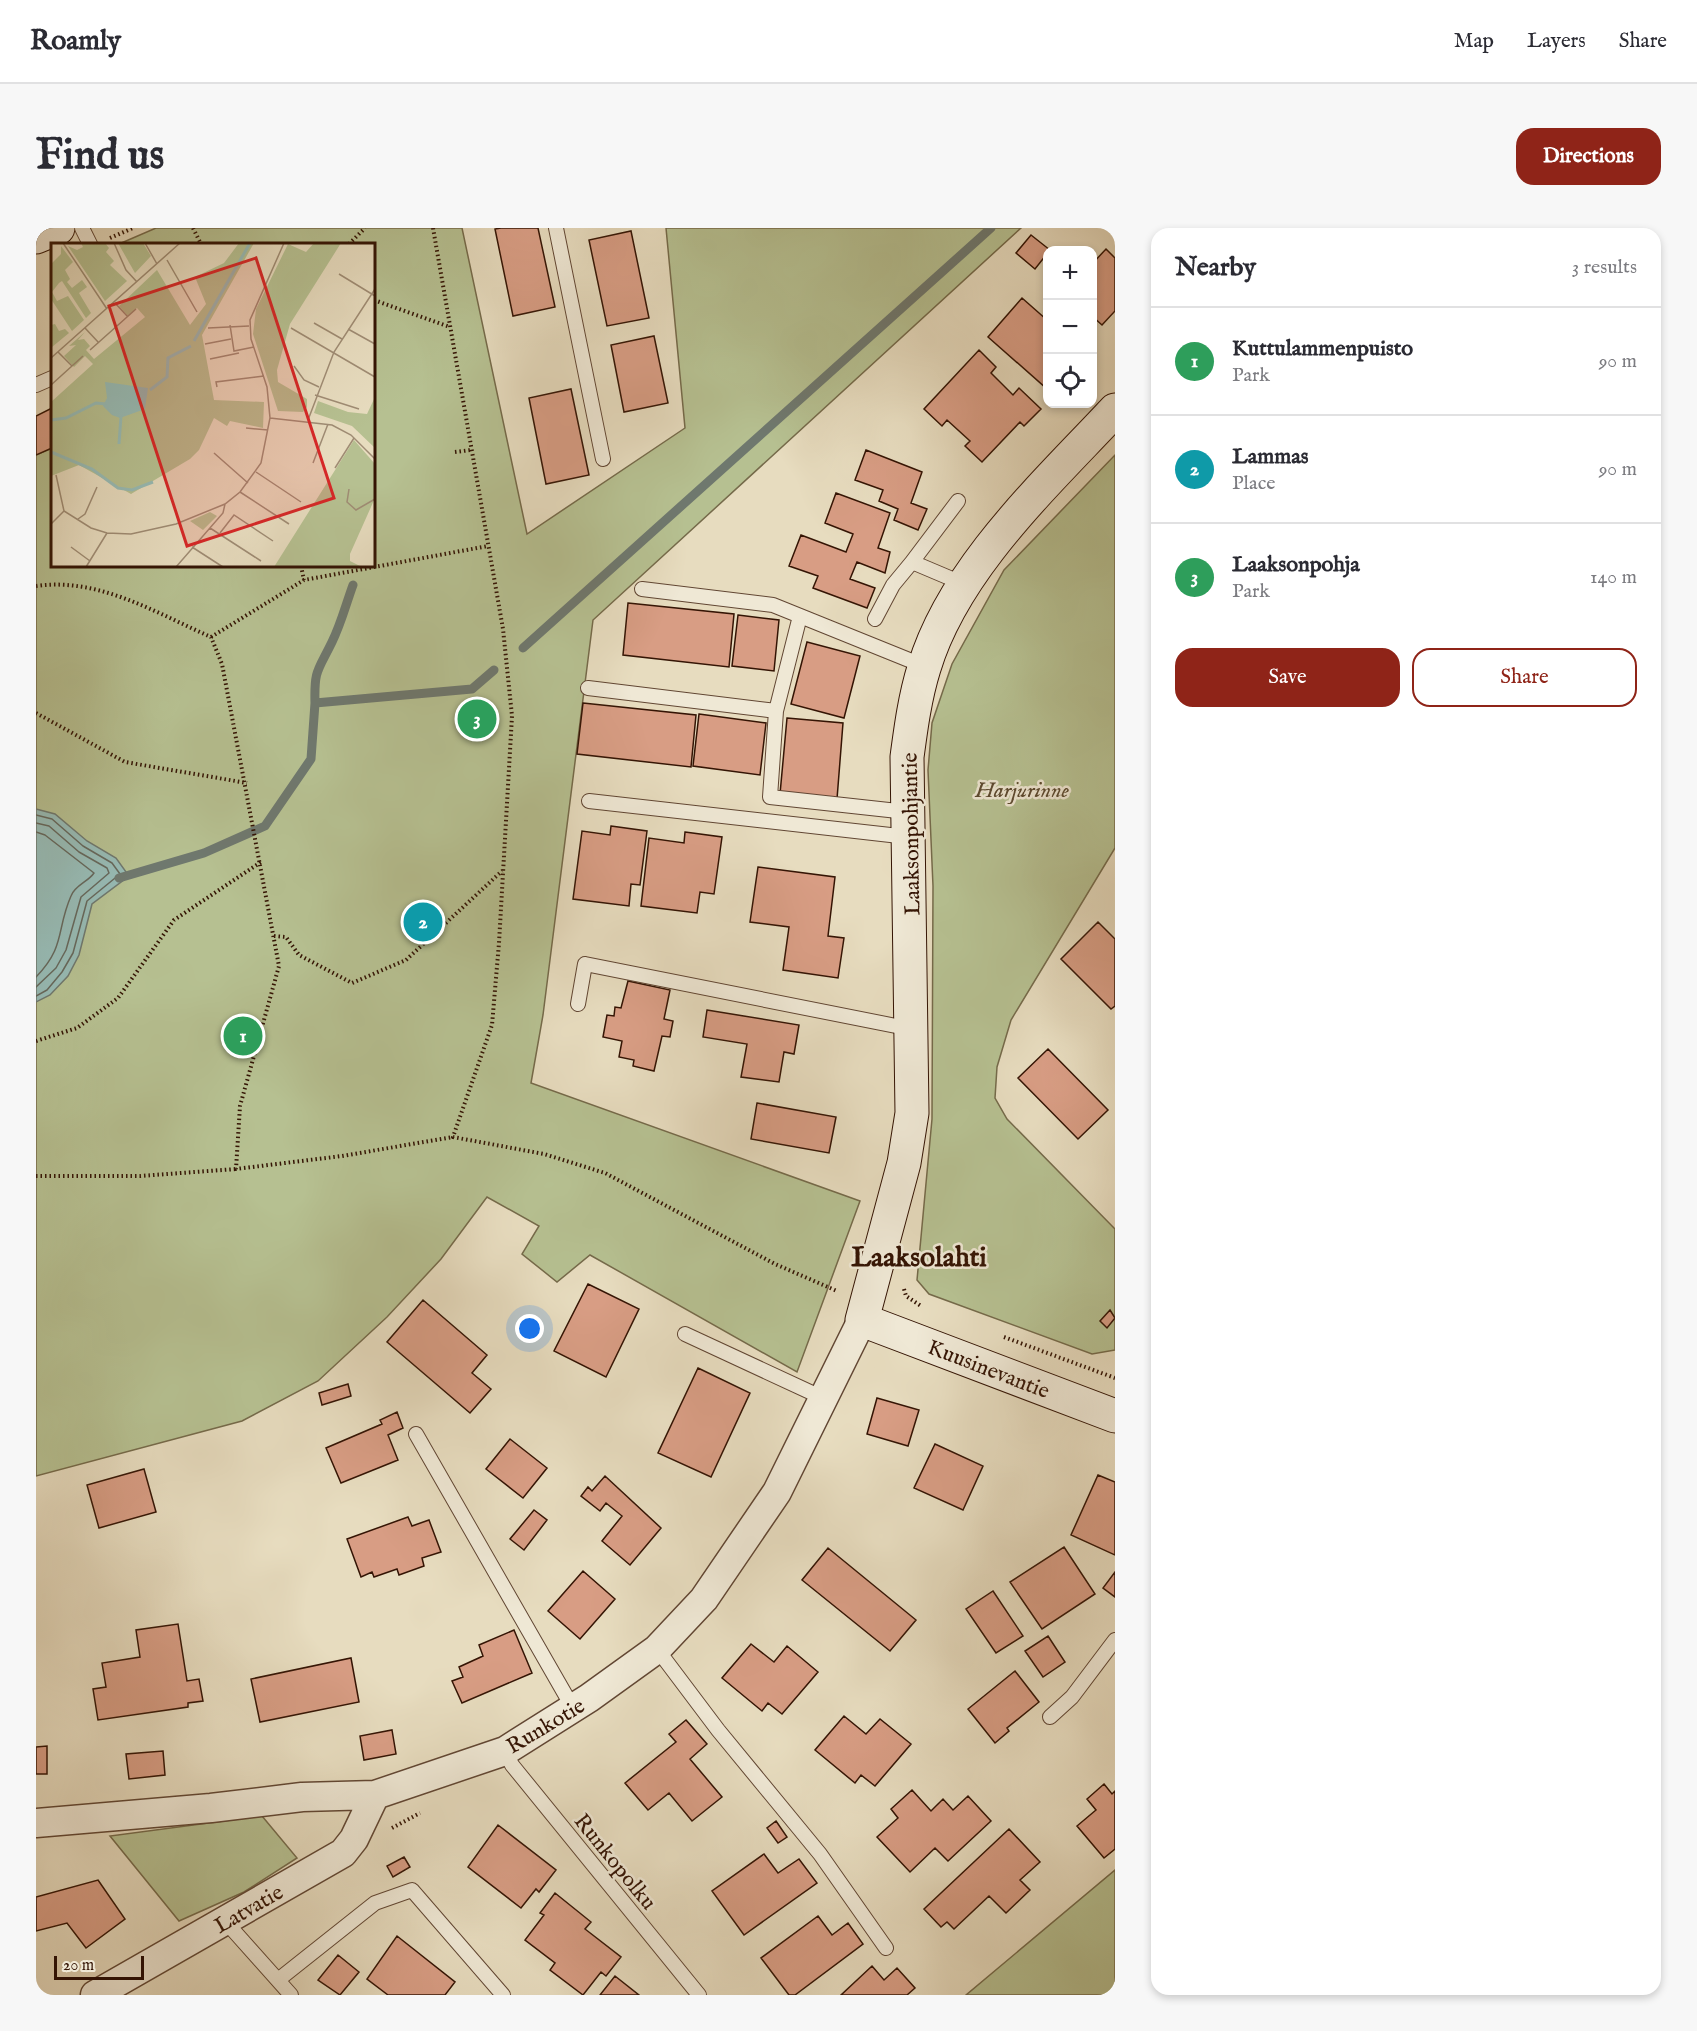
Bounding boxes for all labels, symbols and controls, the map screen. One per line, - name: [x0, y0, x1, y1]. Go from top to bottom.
- text: Roamly: [30, 24, 121, 59]
- text: Map: [1454, 28, 1494, 55]
- text: Layers: [1527, 28, 1586, 55]
- text: Share: [1619, 28, 1667, 55]
- button: Directions: [1516, 128, 1661, 185]
- text: Find us: [36, 130, 164, 183]
- inset map: [51, 243, 375, 567]
- map controls: [1043, 246, 1097, 408]
- button: +: [1043, 246, 1097, 300]
- text: Nearby: [1175, 251, 1256, 284]
- text: 3 results: [1572, 255, 1637, 280]
- button: −: [1043, 300, 1097, 354]
- text: Kuttulammenpuisto: [1232, 335, 1413, 363]
- text: 1: [1191, 349, 1198, 374]
- text: 90 m: [1599, 349, 1637, 374]
- button: locate: [1043, 354, 1097, 408]
- text: Park: [1232, 363, 1270, 388]
- text: Lammas: [1232, 443, 1308, 471]
- text: 2: [1190, 457, 1199, 482]
- text: 90 m: [1599, 457, 1637, 482]
- text: Place: [1232, 471, 1275, 496]
- text: Laaksonpohja: [1232, 551, 1360, 579]
- text: 3: [1191, 565, 1198, 590]
- text: 140 m: [1590, 565, 1637, 590]
- text: Park: [1232, 579, 1270, 604]
- button: Save: [1175, 648, 1400, 707]
- button: Share: [1412, 648, 1637, 707]
- pin: 3: [458, 696, 496, 742]
- street label: Laaksonpohjantie: [897, 752, 927, 916]
- park label: Harjurinne: [974, 777, 1069, 805]
- pin: 2: [404, 900, 442, 944]
- pin: 1: [224, 1014, 262, 1058]
- district label: Laaksolahti: [851, 1241, 987, 1276]
- your location: [515, 1314, 544, 1343]
- street label: Kuusinevantie: [923, 1334, 1053, 1406]
- street label: Runkotie: [502, 1692, 590, 1761]
- street label: Runkopolku: [567, 1808, 662, 1916]
- street label: Latvatie: [209, 1879, 289, 1941]
- scale bar: [54, 1953, 144, 1980]
- text: 20 m: [63, 1956, 94, 1976]

